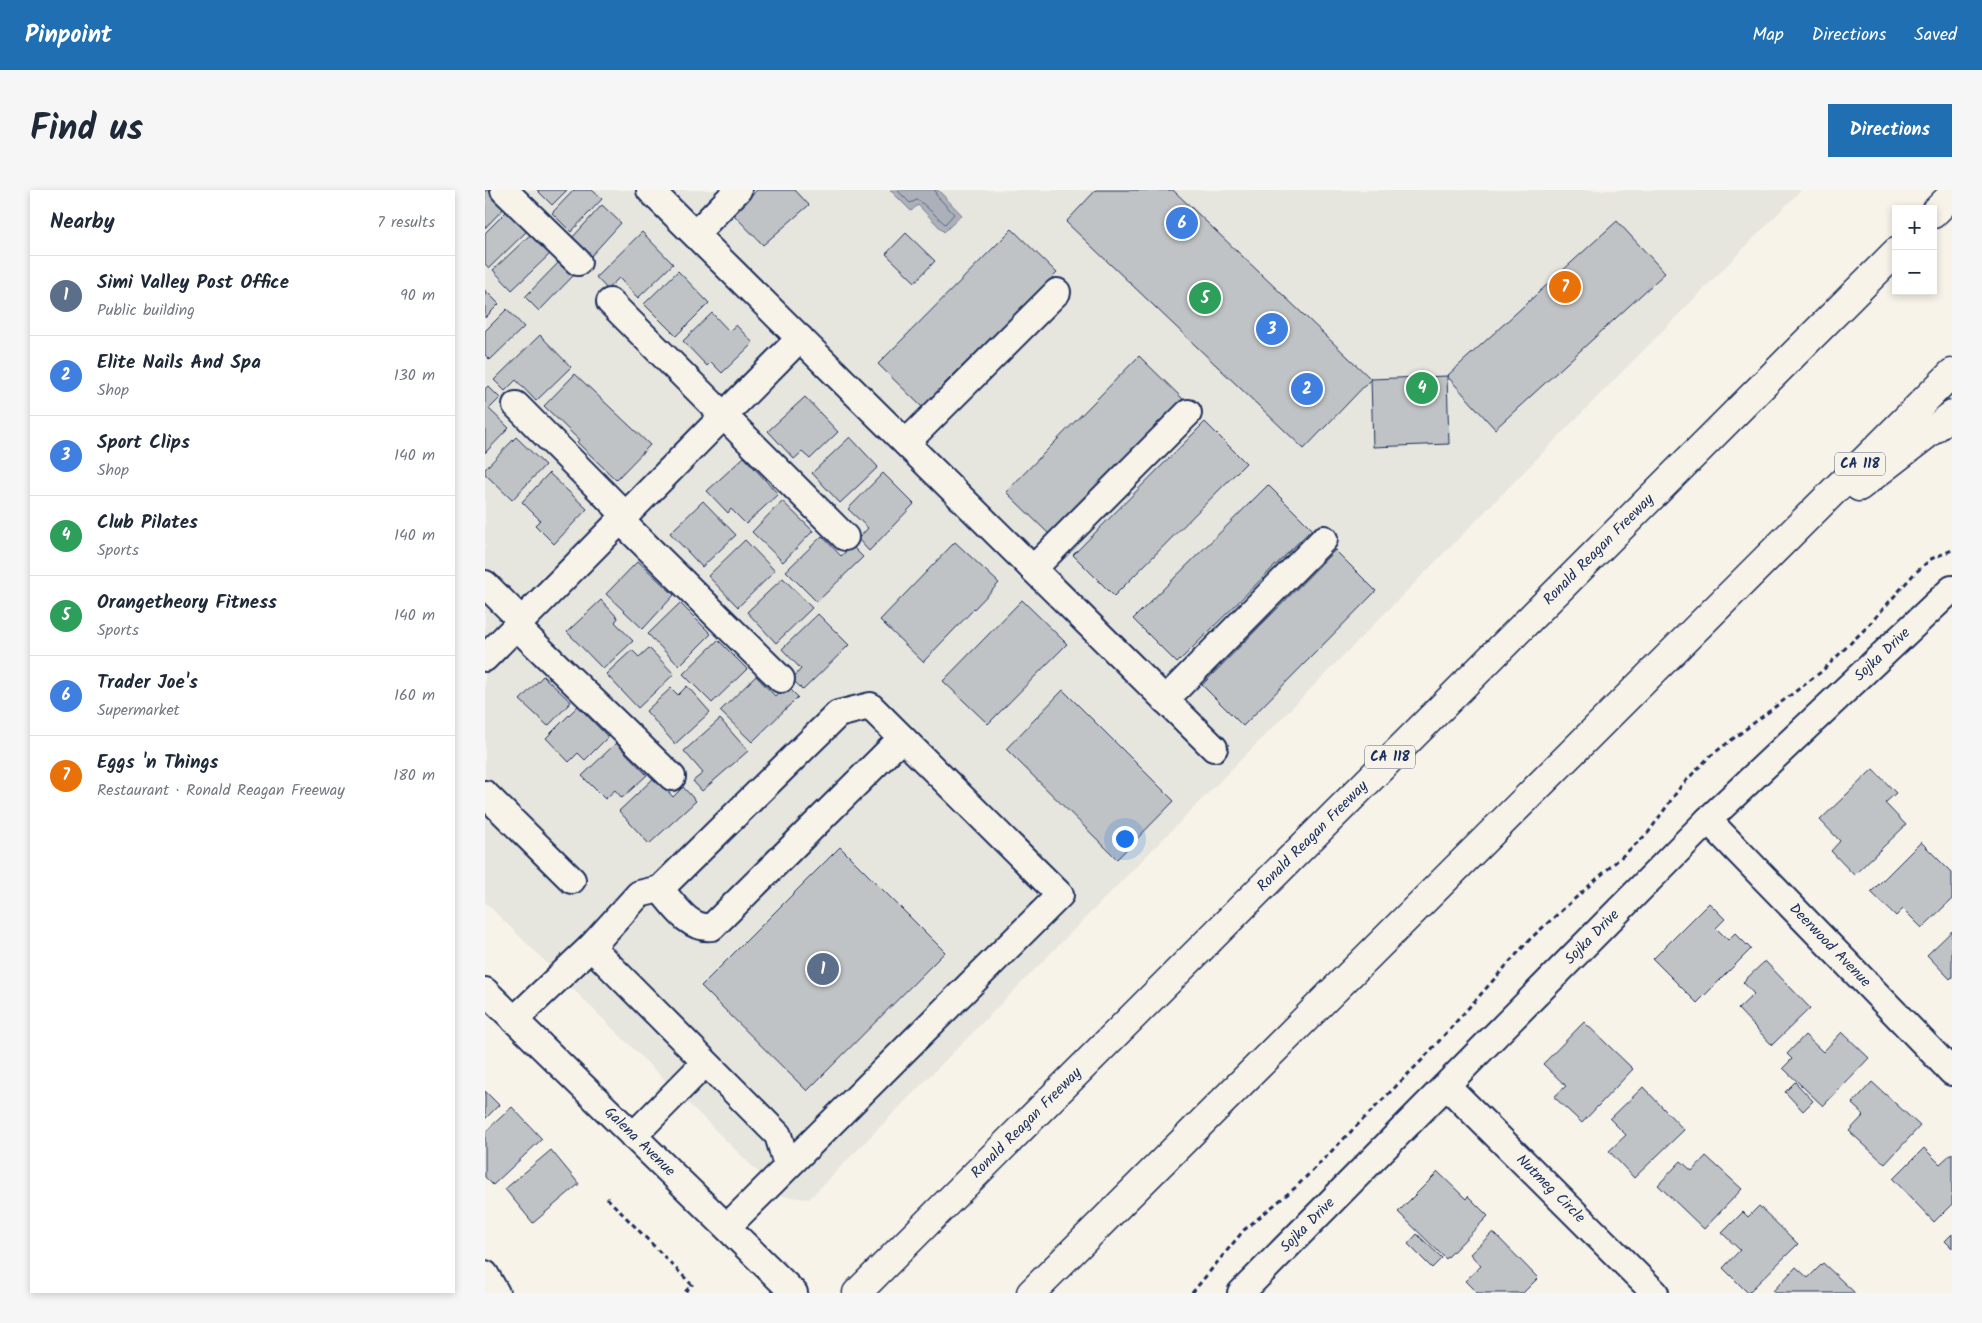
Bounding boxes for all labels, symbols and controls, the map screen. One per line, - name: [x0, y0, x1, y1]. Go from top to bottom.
- text: Pinpoint: [25, 16, 112, 55]
- text: Map: [1752, 21, 1784, 50]
- text: Directions: [1812, 21, 1886, 50]
- text: Saved: [1914, 21, 1957, 50]
- text: Find us: [30, 102, 143, 158]
- button: Directions: [1828, 104, 1952, 157]
- pin: 6: [1166, 204, 1198, 242]
- map controls: [1892, 205, 1937, 295]
- button: +: [1892, 205, 1937, 250]
- text: Nearby: [50, 206, 115, 239]
- text: 7 results: [377, 210, 435, 235]
- button: −: [1892, 250, 1937, 295]
- text: Simi Valley Post Office: [97, 268, 289, 298]
- pin: 7: [1549, 268, 1581, 306]
- pin: 5: [1189, 279, 1221, 317]
- text: 1: [64, 283, 68, 308]
- text: 90 m: [400, 283, 435, 308]
- text: Public building: [97, 298, 195, 323]
- pin: 3: [1256, 310, 1288, 348]
- text: Elite Nails And Spa: [97, 348, 261, 378]
- text: 2: [61, 363, 71, 388]
- text: 130 m: [394, 363, 435, 388]
- pin: 4: [1406, 369, 1438, 407]
- pin: 2: [1291, 370, 1323, 408]
- text: Shop: [97, 378, 129, 403]
- text: Sport Clips: [97, 428, 190, 458]
- text: 3: [62, 443, 70, 468]
- text: 140 m: [394, 443, 435, 468]
- road number: CA 118: [1835, 452, 1885, 476]
- text: Shop: [97, 458, 129, 483]
- street label: Ronald Reagan Freeway: [1538, 488, 1661, 611]
- text: Club Pilates: [97, 508, 198, 538]
- text: 4: [62, 523, 70, 548]
- text: 140 m: [394, 523, 435, 548]
- text: Sports: [97, 538, 139, 563]
- text: Orangetheory Fitness: [97, 588, 277, 618]
- text: 5: [62, 603, 70, 628]
- text: 140 m: [394, 603, 435, 628]
- text: Sports: [97, 618, 139, 643]
- street label: Sojka Drive: [1849, 622, 1916, 688]
- text: Trader Joe's: [97, 668, 198, 698]
- text: 6: [62, 683, 70, 708]
- text: 160 m: [394, 683, 435, 708]
- text: Supermarket: [97, 698, 180, 723]
- road number: CA 118: [1365, 746, 1415, 768]
- text: Eggs 'n Things: [97, 748, 218, 778]
- text: 7: [62, 763, 70, 788]
- text: 180 m: [393, 763, 435, 788]
- street label: Ronald Reagan Freeway: [1251, 775, 1374, 898]
- text: Restaurant · Ronald Reagan Freeway: [97, 778, 345, 803]
- your location: [1112, 826, 1138, 852]
- street label: Deerwood Avenue: [1783, 898, 1877, 994]
- street label: Sojka Drive: [1559, 904, 1626, 971]
- pin: 1: [807, 950, 839, 988]
- street label: Ronald Reagan Freeway: [965, 1061, 1088, 1184]
- street label: Galena Avenue: [598, 1101, 681, 1183]
- street label: Nutmeg Circle: [1510, 1149, 1591, 1229]
- street label: Sojka Drive: [1275, 1192, 1341, 1259]

